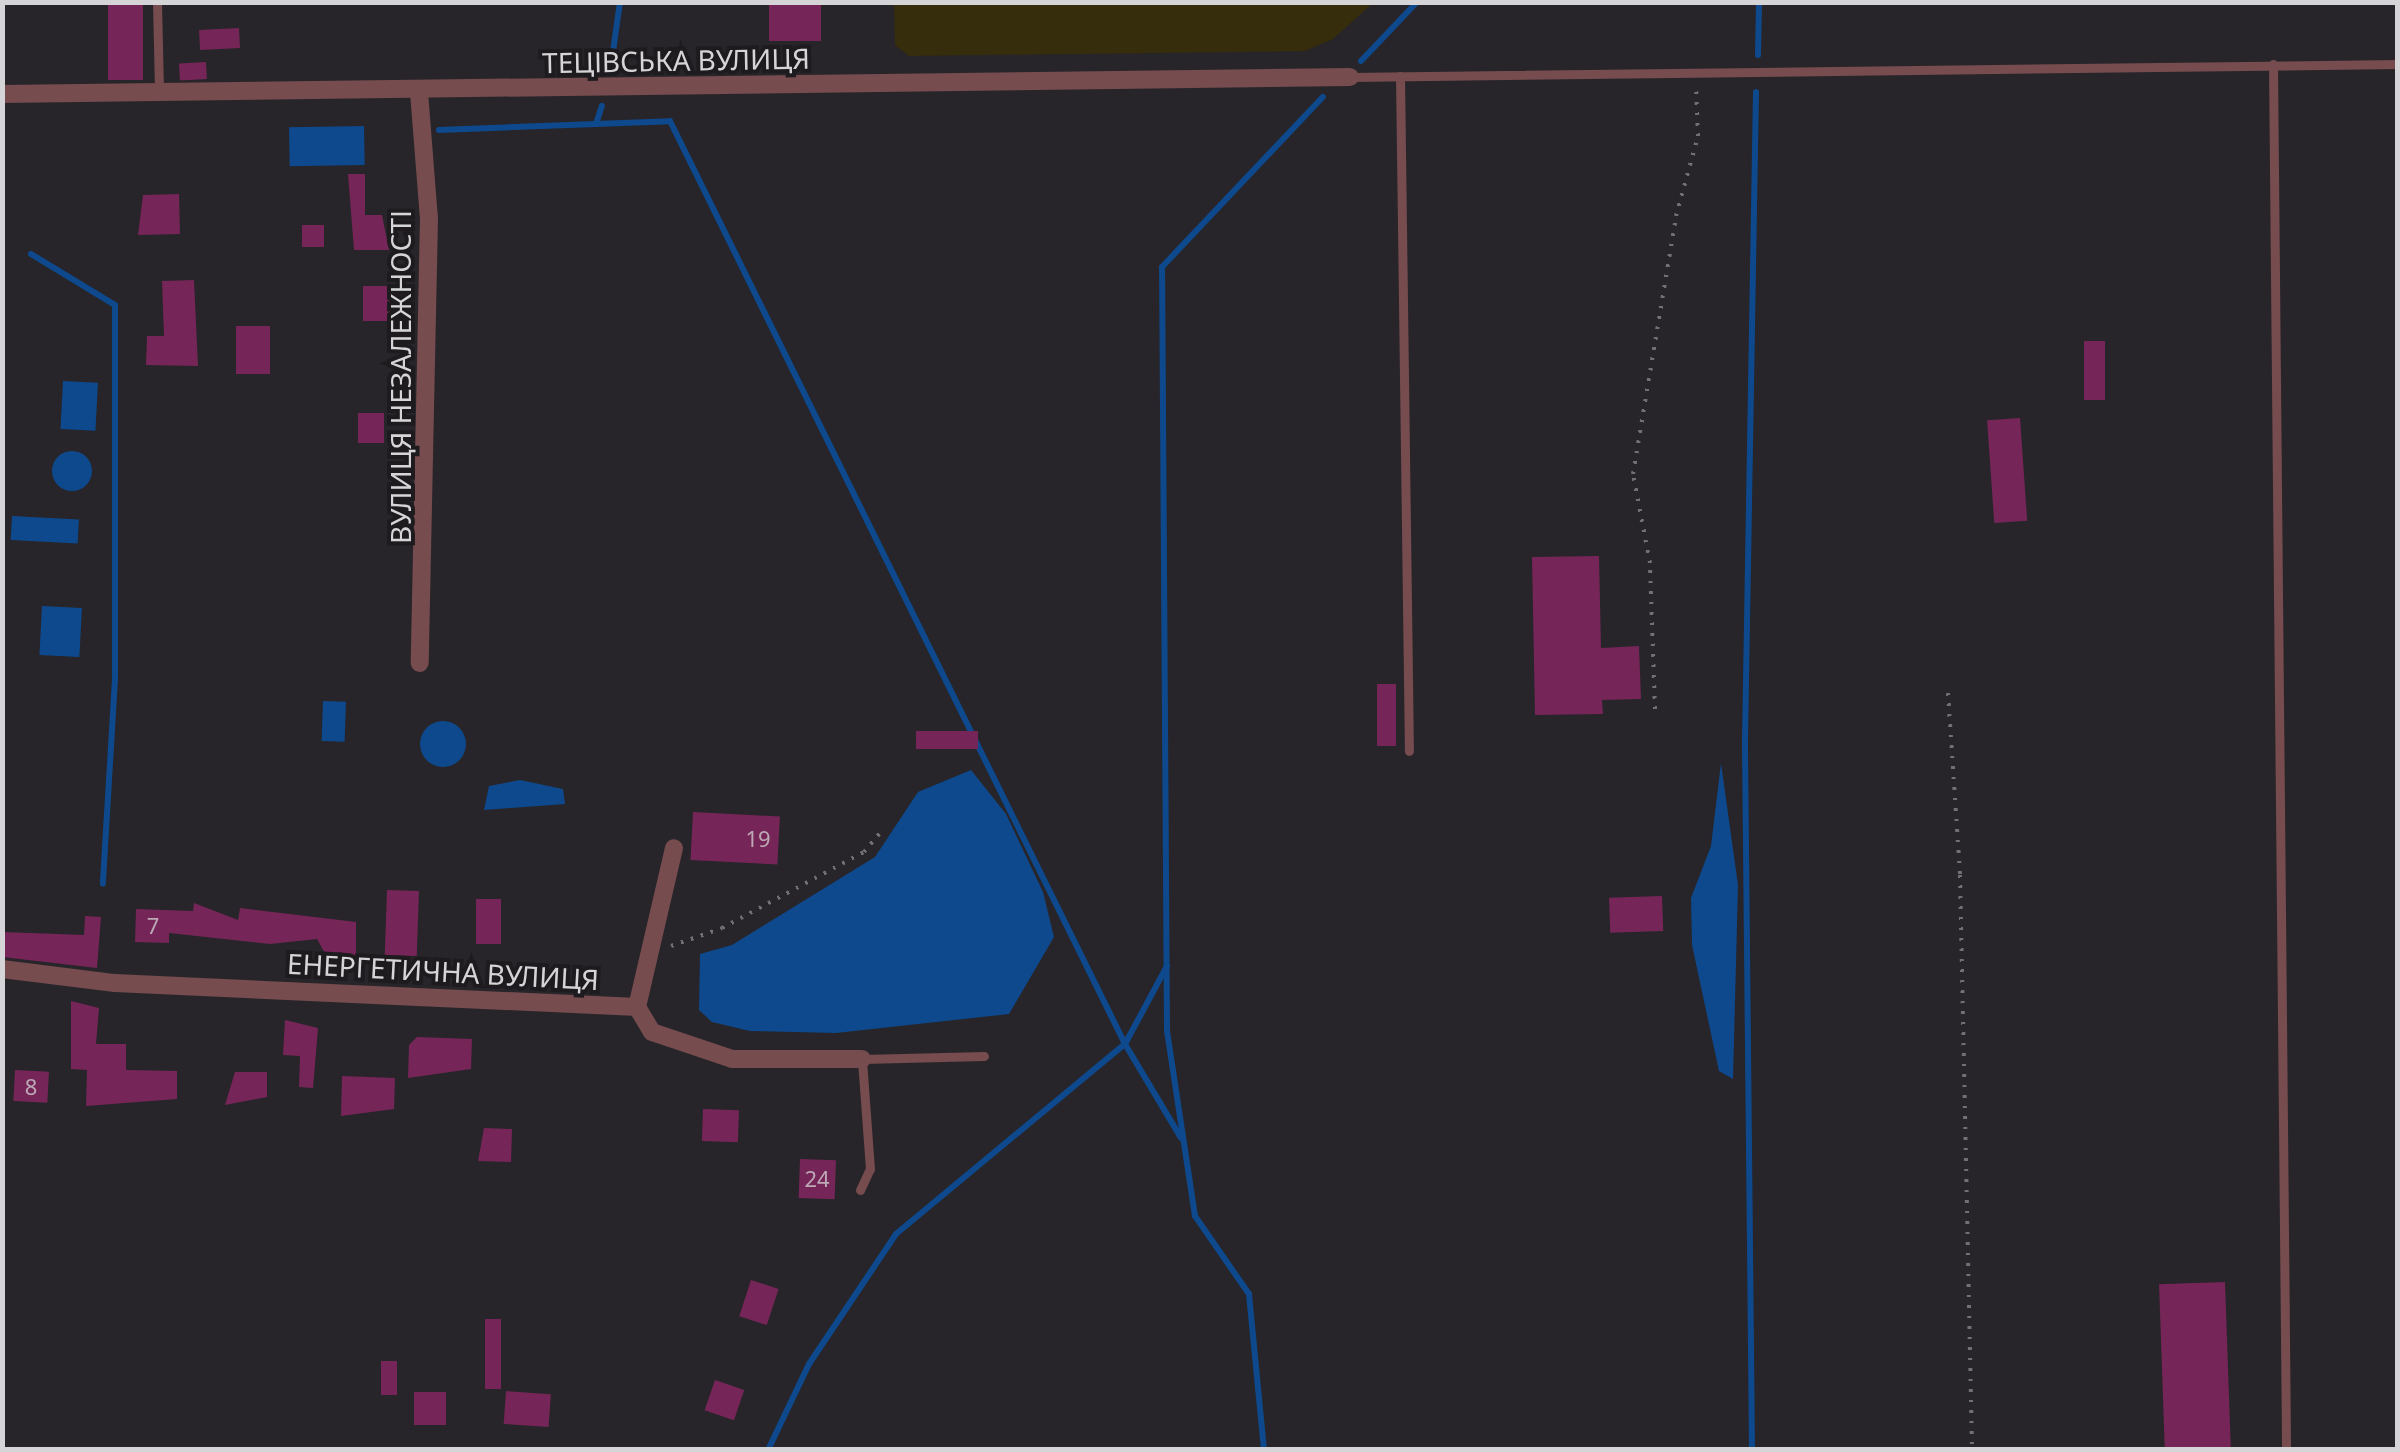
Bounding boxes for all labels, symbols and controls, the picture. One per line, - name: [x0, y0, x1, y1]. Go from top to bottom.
- street label: ТЕЦІВСЬКА ВУЛИЦЯ: [542, 41, 810, 79]
- street label: ВУЛИЦЯ НЕЗАЛЕЖНОСТІ: [383, 210, 417, 544]
- house number: 19: [745, 826, 771, 852]
- house number: 7: [147, 913, 159, 939]
- street label: ЕНЕРГЕТИЧНА ВУЛИЦЯ: [286, 946, 600, 996]
- house number: 8: [25, 1074, 37, 1100]
- house number: 24: [804, 1166, 830, 1192]

